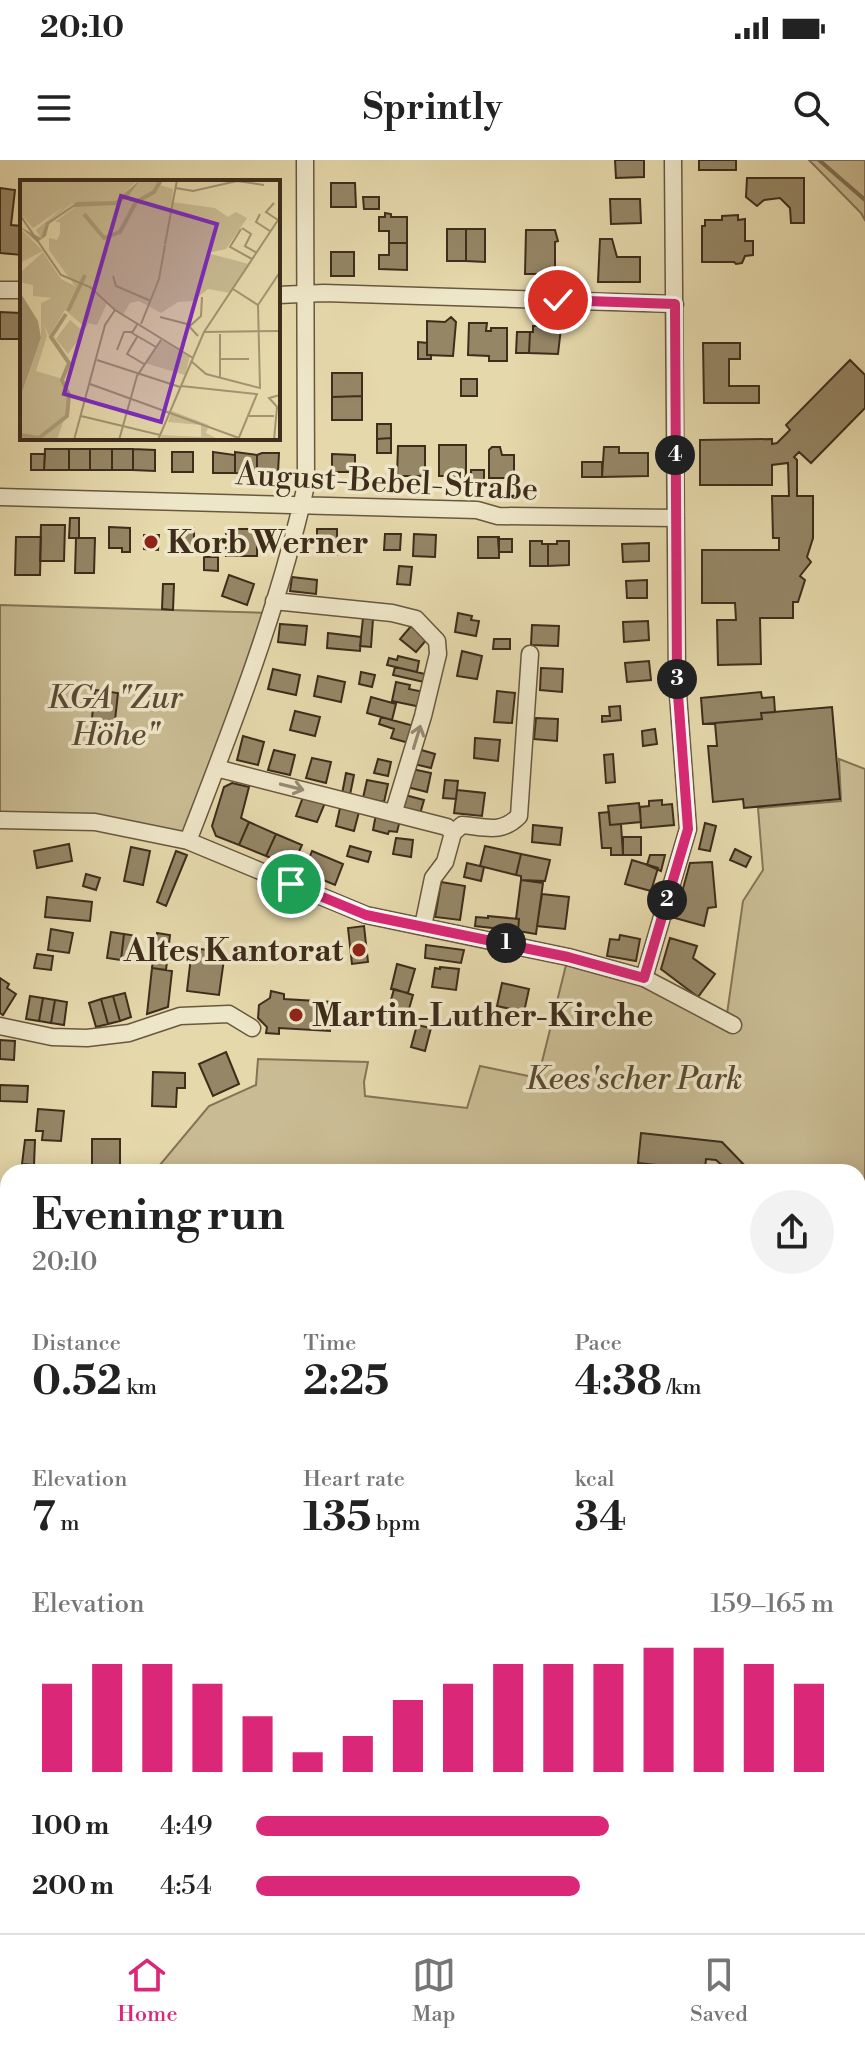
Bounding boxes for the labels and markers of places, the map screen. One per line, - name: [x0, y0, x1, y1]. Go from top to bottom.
- pin: [524, 266, 592, 334]
- pin: 4: [655, 435, 695, 475]
- place label: Korb Werner: [167, 523, 369, 563]
- marker: Korb Werner: [142, 533, 160, 551]
- pin: 3: [657, 659, 697, 699]
- pin: [257, 850, 325, 918]
- pin: 2: [647, 880, 687, 920]
- pin: 1: [486, 923, 526, 963]
- place label: Altes Kantorat: [123, 931, 344, 971]
- marker: Altes Kantorat: [350, 941, 368, 959]
- place label: Martin-Luther-Kirche: [312, 996, 654, 1036]
- marker: Martin-Luther-Kirche: [287, 1006, 305, 1024]

